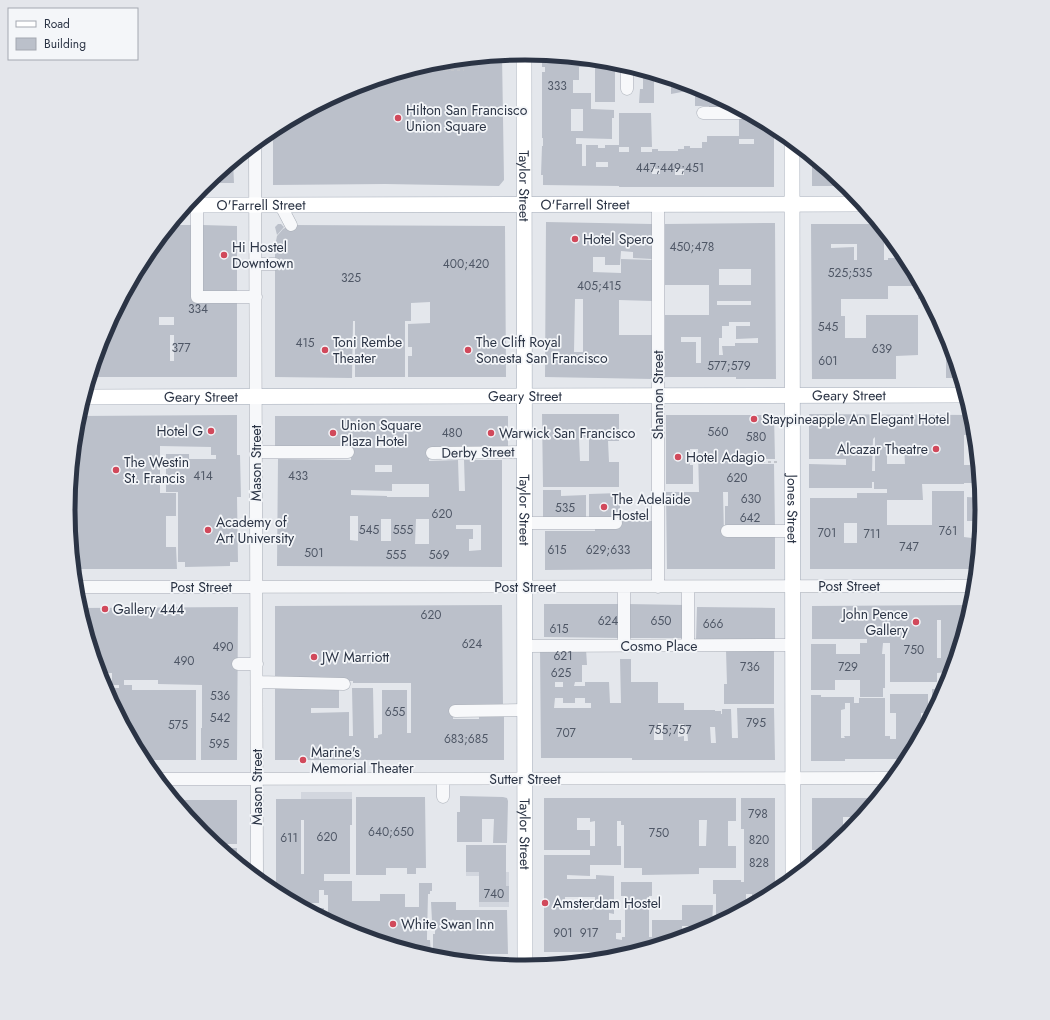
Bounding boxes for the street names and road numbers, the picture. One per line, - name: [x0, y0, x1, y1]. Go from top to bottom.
- street label: Taylor Street: [514, 150, 534, 222]
- street label: O'Farrell Street: [540, 194, 630, 214]
- street label: O'Farrell Street: [216, 195, 306, 215]
- street label: Shannon Street: [648, 350, 668, 440]
- street label: Geary Street: [812, 385, 887, 405]
- street label: Geary Street: [488, 386, 563, 406]
- street label: Geary Street: [164, 387, 239, 407]
- street label: Mason Street: [246, 424, 266, 501]
- street label: Derby Street: [441, 441, 515, 463]
- street label: Jones Street: [782, 473, 803, 544]
- street label: Taylor Street: [514, 474, 535, 546]
- street label: Post Street: [818, 576, 880, 596]
- street label: Post Street: [170, 577, 232, 597]
- street label: Post Street: [494, 577, 556, 597]
- street label: Cosmo Place: [620, 636, 698, 656]
- street label: Mason Street: [247, 748, 267, 825]
- street label: Sutter Street: [489, 769, 561, 789]
- street label: Taylor Street: [515, 798, 535, 870]

